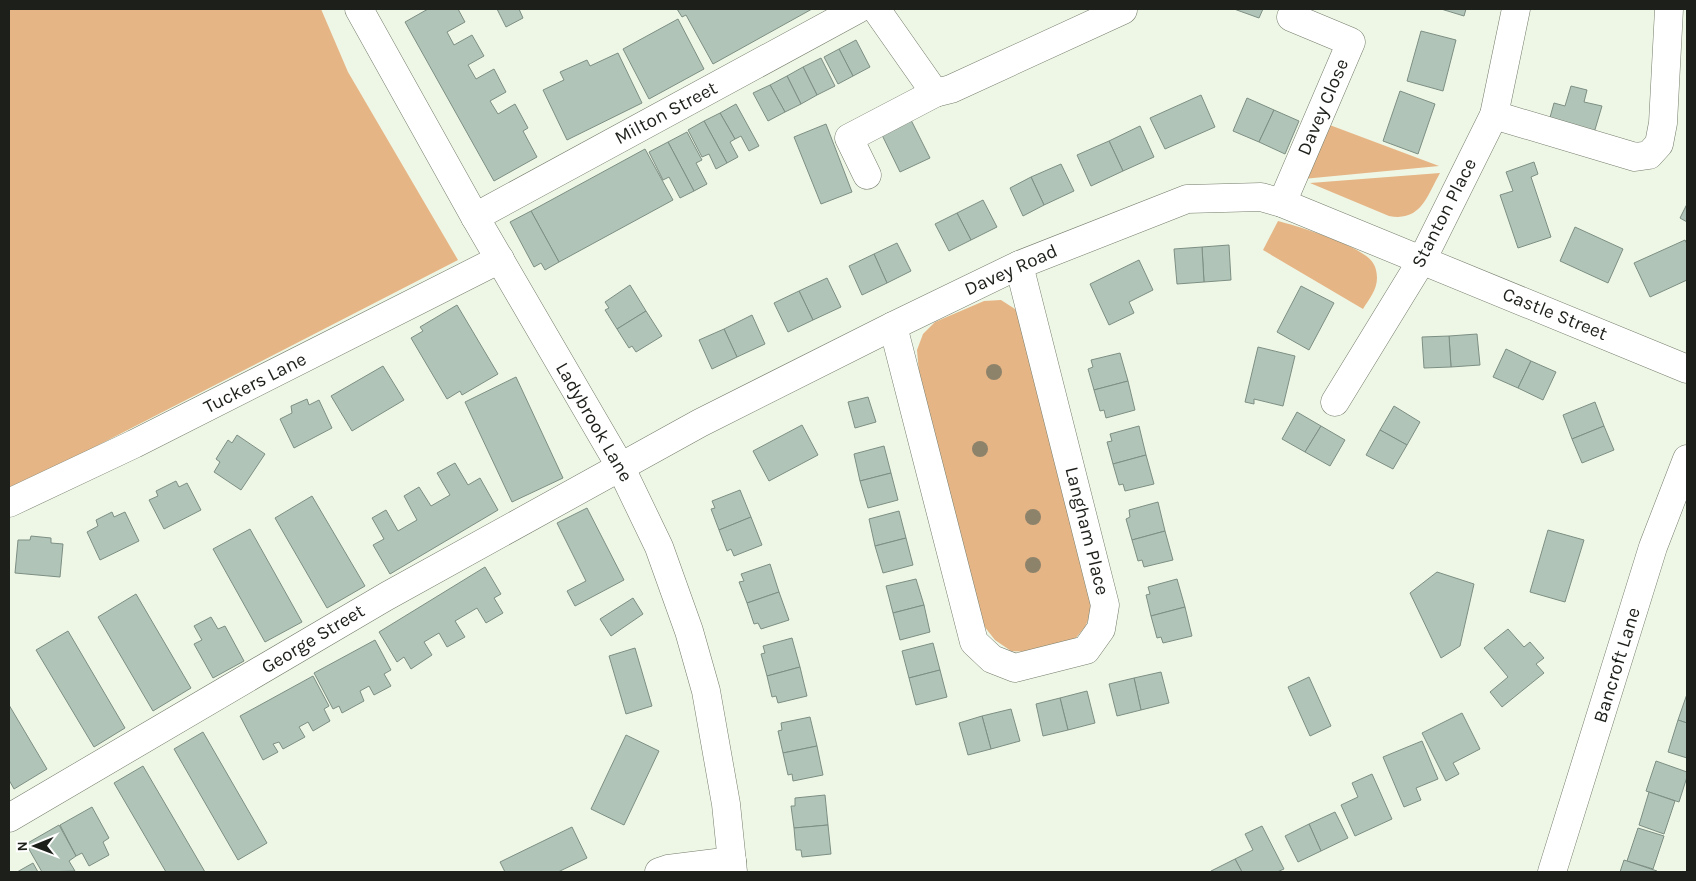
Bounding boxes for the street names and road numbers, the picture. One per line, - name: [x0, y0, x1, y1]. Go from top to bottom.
- street label: Davey Close: [1293, 55, 1353, 159]
- street label: Milton Street: [611, 77, 721, 149]
- street label: Stanton Place: [1407, 155, 1481, 271]
- street label: Davey Road: [961, 240, 1061, 300]
- street label: Castle Street: [1499, 283, 1611, 345]
- street label: Tuckers Lane: [200, 348, 310, 418]
- street label: Ladybrook Lane: [551, 358, 637, 486]
- street label: Langham Place: [1060, 464, 1114, 598]
- street label: George Street: [258, 600, 368, 678]
- street label: Bancroft Lane: [1589, 605, 1645, 725]

